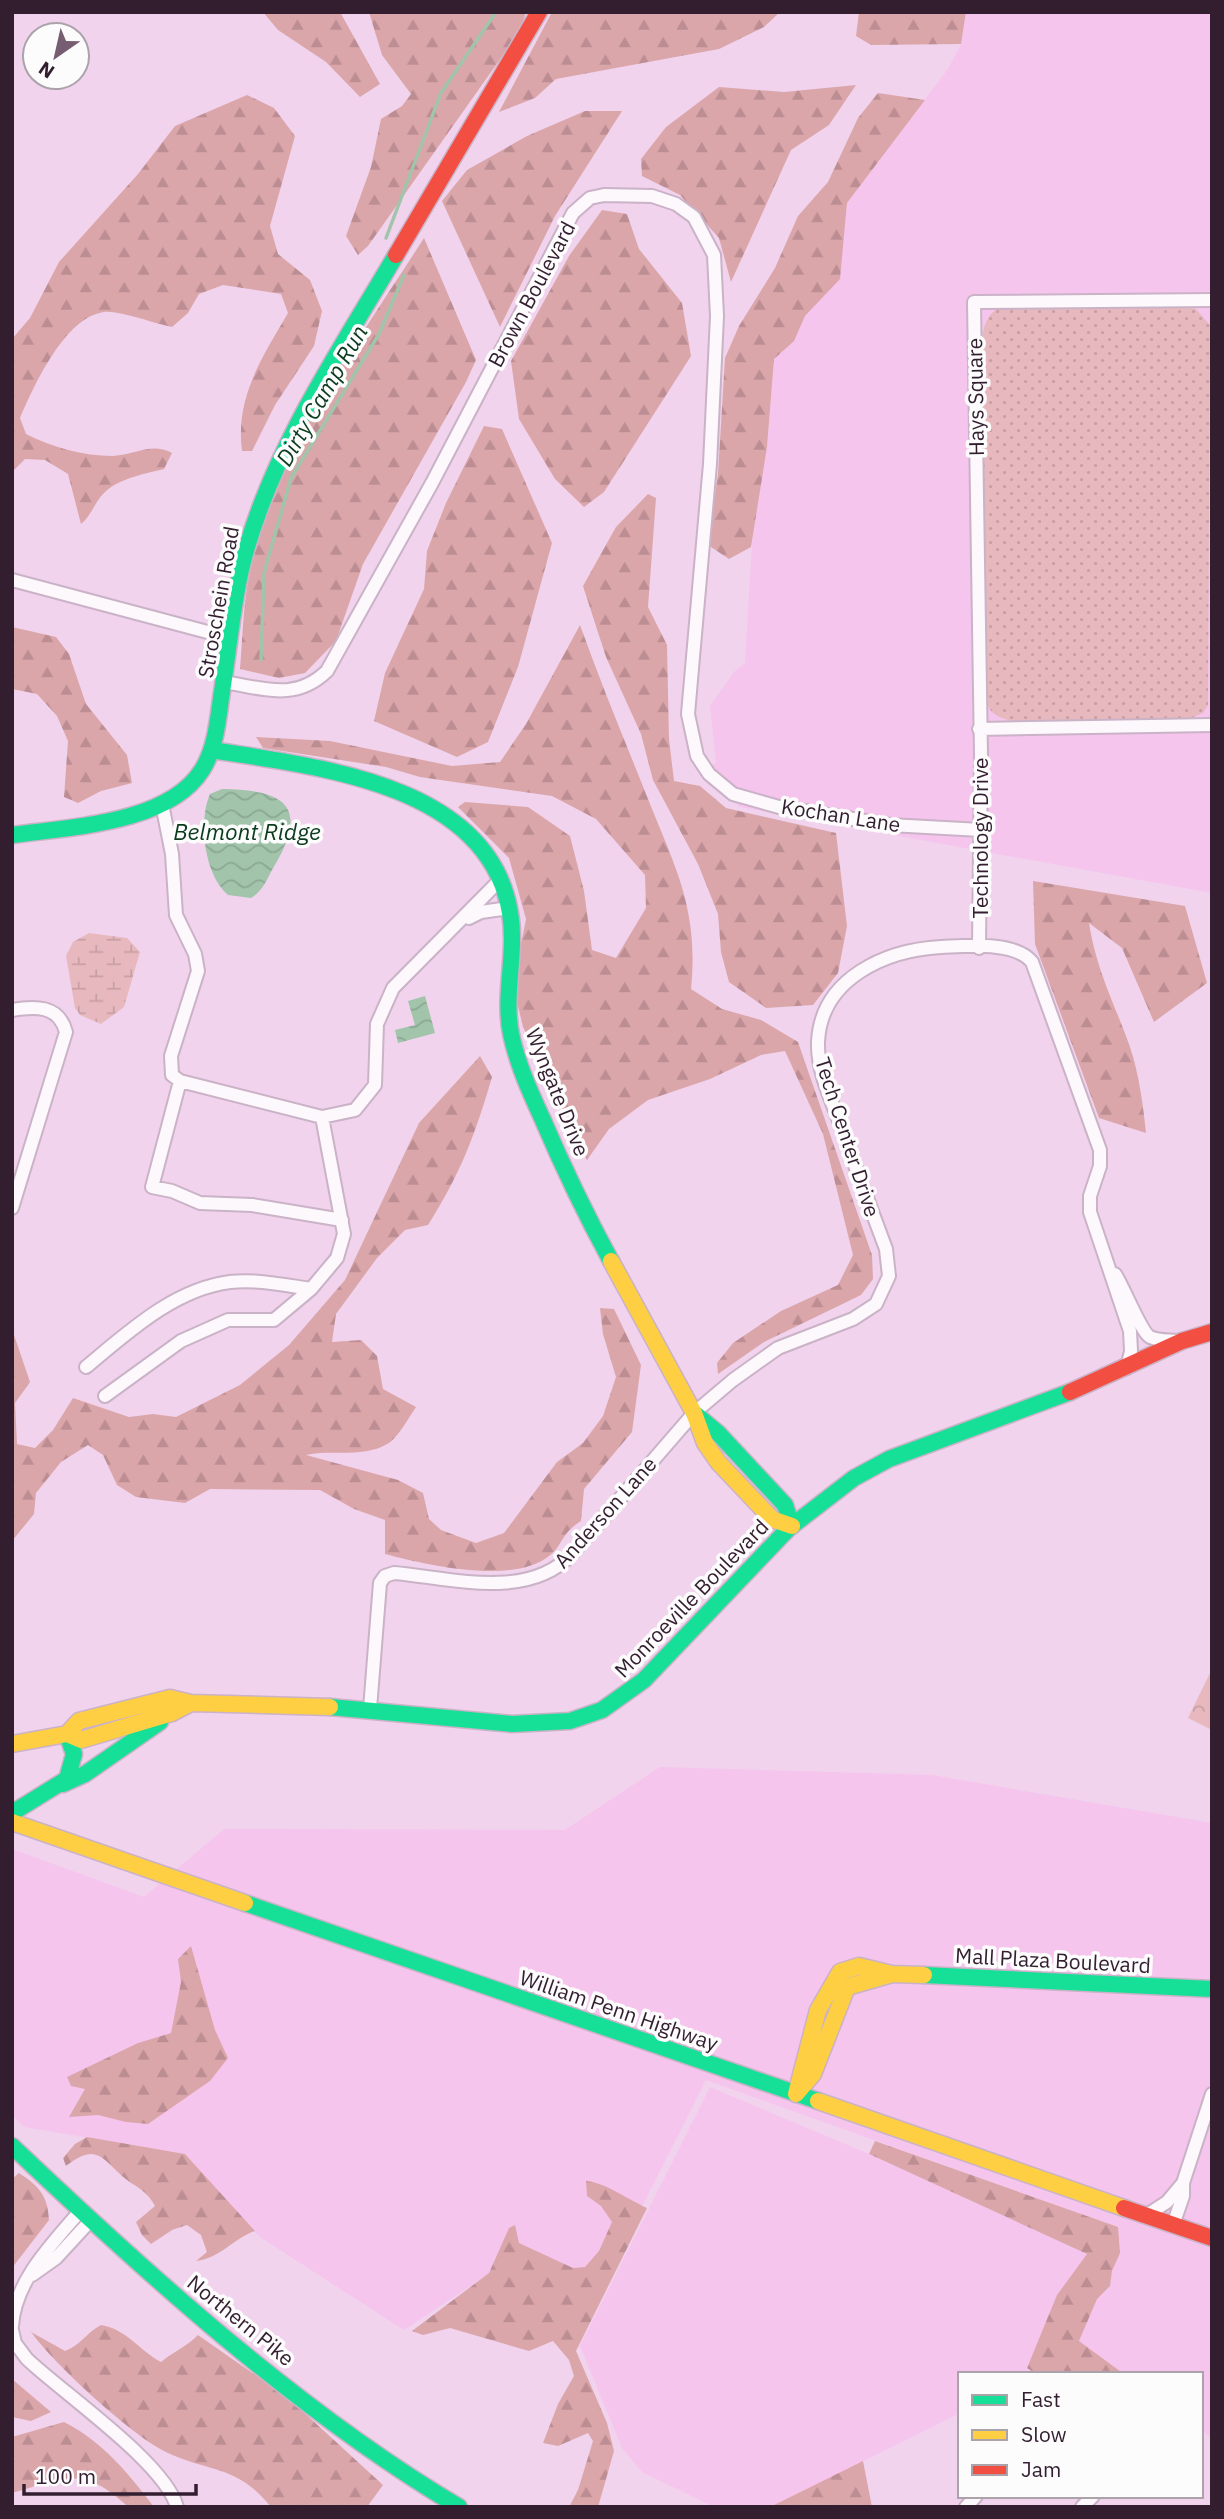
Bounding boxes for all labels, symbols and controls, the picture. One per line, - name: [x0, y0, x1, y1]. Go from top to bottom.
- north arrow: [21, 21, 91, 91]
- text: N: [34, 56, 59, 84]
- street label: Brown Boulevard: [481, 216, 581, 372]
- water label: Dirty Camp Run: [268, 319, 374, 471]
- street label: Hays Square: [960, 338, 990, 456]
- street label: Stroschein Road: [191, 524, 245, 680]
- street label: Technology Drive: [966, 757, 994, 919]
- street label: Kochan Lane: [779, 792, 903, 838]
- water label: Belmont Ridge: [173, 816, 321, 846]
- street label: Wyngate Drive: [520, 1024, 596, 1160]
- street label: Tech Center Drive: [809, 1054, 887, 1220]
- street label: Anderson Lane: [547, 1450, 663, 1574]
- street label: Monroeville Boulevard: [608, 1513, 774, 1683]
- street label: Mall Plaza Boulevard: [955, 1941, 1151, 1979]
- street label: William Penn Highway: [516, 1963, 722, 2057]
- street label: Northern Pike: [182, 2268, 300, 2372]
- legend: [958, 2372, 1203, 2498]
- text: Fast: [1021, 2385, 1061, 2413]
- text: Slow: [1021, 2420, 1067, 2448]
- scale bar: [24, 2452, 196, 2496]
- text: Jam: [1021, 2455, 1061, 2483]
- text: 100 m: [35, 2462, 96, 2490]

